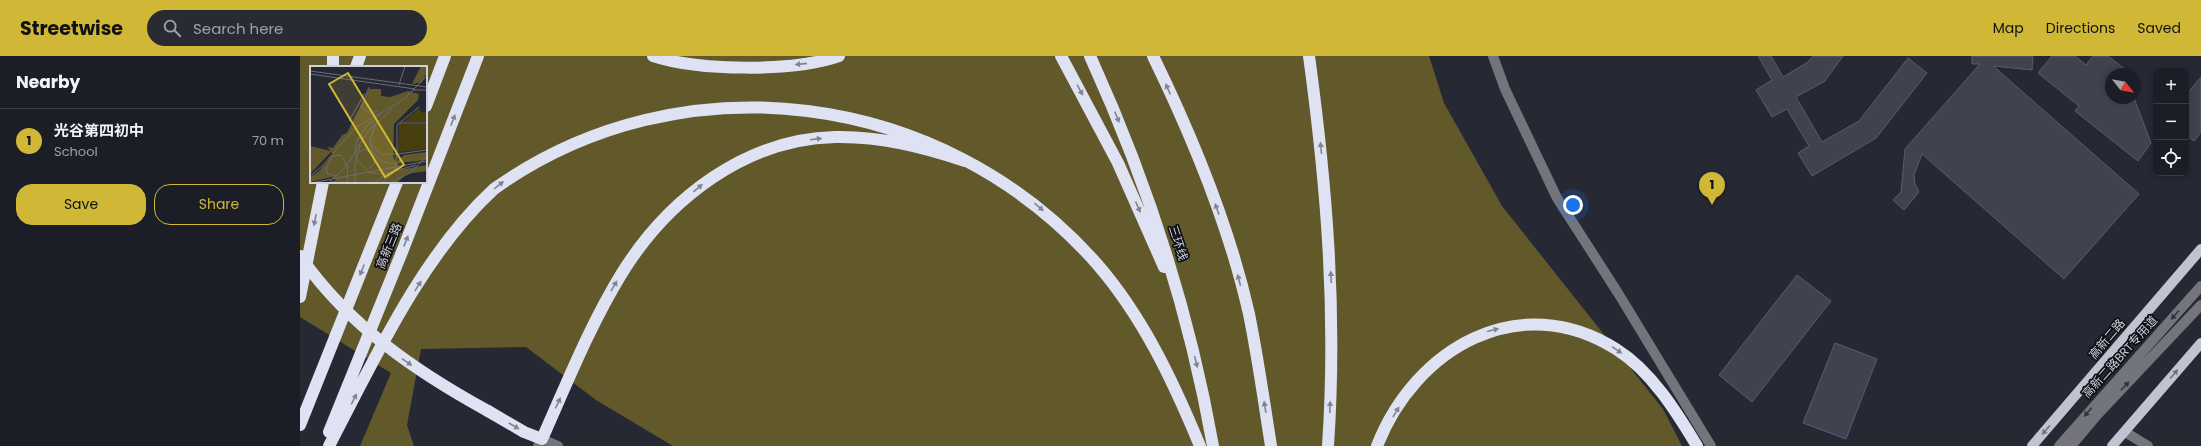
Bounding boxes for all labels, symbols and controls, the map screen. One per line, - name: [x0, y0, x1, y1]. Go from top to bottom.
- search box: [147, 10, 427, 46]
- text: Streetwise: [20, 15, 123, 42]
- icon: search: [161, 17, 183, 39]
- text: Search here: [193, 18, 283, 39]
- text: Map: [1993, 18, 2024, 38]
- text: Directions: [2046, 18, 2115, 38]
- text: Saved: [2137, 18, 2181, 38]
- one-way arrow: [795, 61, 807, 68]
- inset map: [310, 66, 427, 183]
- north arrow: [2105, 68, 2141, 104]
- map controls: [2153, 68, 2189, 176]
- button: +: [2153, 68, 2189, 104]
- text: Nearby: [16, 70, 80, 94]
- one-way arrow: [1165, 82, 1171, 94]
- one-way arrow: [1076, 84, 1083, 96]
- button: −: [2153, 104, 2189, 140]
- one-way arrow: [1114, 111, 1121, 123]
- one-way arrow: [450, 114, 456, 126]
- text: 光谷第四初中: [54, 120, 144, 141]
- text: 1: [27, 131, 31, 150]
- text: 70 m: [252, 131, 284, 150]
- one-way arrow: [810, 136, 822, 142]
- button: locate: [2153, 140, 2189, 176]
- one-way arrow: [1318, 141, 1325, 154]
- text: School: [54, 142, 98, 161]
- pin: 1: [1699, 172, 1725, 205]
- one-way arrow: [494, 181, 505, 190]
- one-way arrow: [692, 183, 703, 192]
- button: Save: [16, 184, 146, 225]
- button: Share: [154, 184, 284, 225]
- your location: [1563, 195, 1583, 215]
- one-way arrow: [1135, 201, 1141, 213]
- one-way arrow: [1034, 203, 1044, 212]
- one-way arrow: [1213, 203, 1219, 215]
- one-way arrow: [312, 214, 318, 226]
- street label: 高新三路: [372, 220, 405, 271]
- street label: 三环线: [1165, 223, 1192, 263]
- one-way arrow: [403, 235, 409, 247]
- one-way arrow: [359, 265, 365, 276]
- one-way arrow: [1327, 271, 1334, 283]
- one-way arrow: [1236, 274, 1242, 286]
- one-way arrow: [611, 280, 618, 292]
- one-way arrow: [414, 281, 422, 291]
- one-way arrow: [2171, 311, 2180, 320]
- street label: 高新二路BRT专用道: [2078, 312, 2161, 401]
- street label: 高新二路: [2085, 315, 2129, 363]
- one-way arrow: [1487, 327, 1499, 333]
- one-way arrow: [1611, 346, 1622, 354]
- one-way arrow: [1194, 356, 1200, 368]
- one-way arrow: [402, 358, 412, 366]
- one-way arrow: [2169, 369, 2178, 378]
- one-way arrow: [2120, 381, 2130, 391]
- one-way arrow: [350, 393, 357, 405]
- one-way arrow: [555, 398, 561, 409]
- one-way arrow: [1262, 401, 1268, 414]
- one-way arrow: [1326, 401, 1333, 413]
- one-way arrow: [1392, 406, 1399, 418]
- one-way arrow: [2083, 406, 2092, 417]
- one-way arrow: [509, 422, 519, 430]
- one-way arrow: [2041, 425, 2051, 435]

